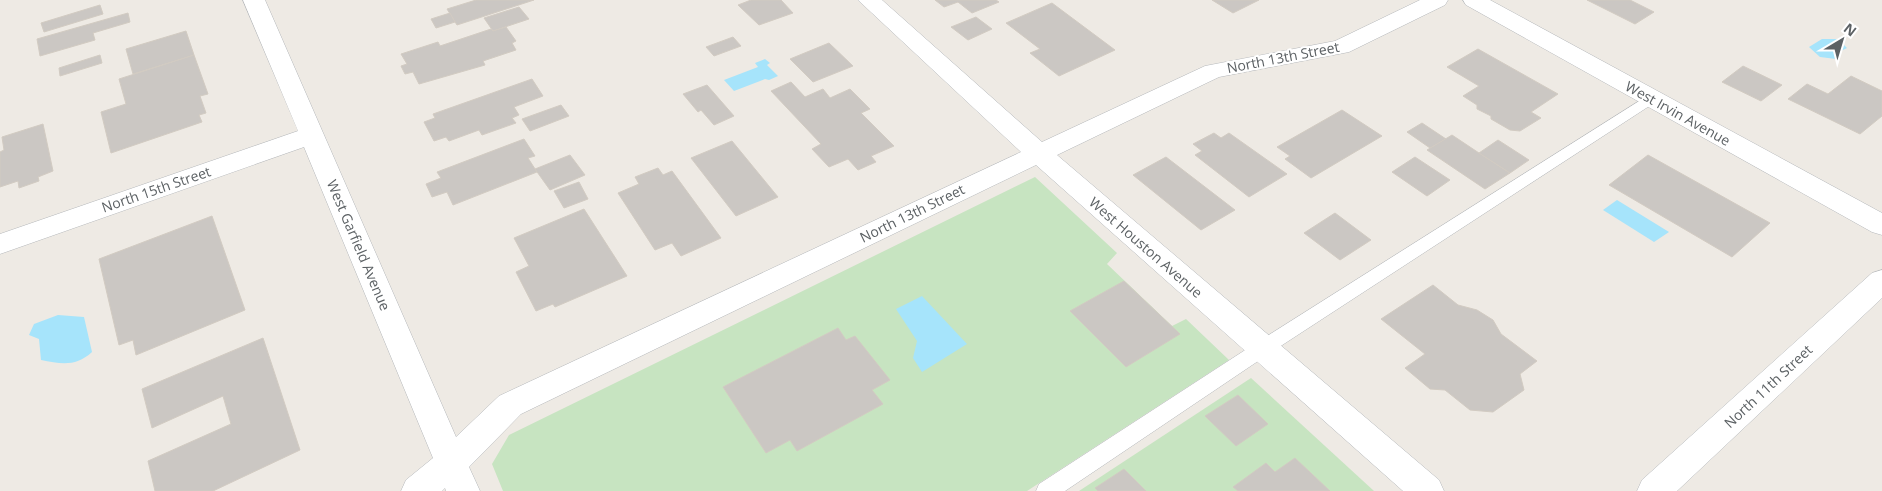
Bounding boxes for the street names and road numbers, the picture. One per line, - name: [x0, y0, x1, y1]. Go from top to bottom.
- street label: North 13th Street: [1225, 37, 1341, 77]
- street label: West Irvin Avenue: [1622, 76, 1734, 150]
- street label: North 15th Street: [99, 161, 213, 217]
- street label: West Garfield Avenue: [323, 177, 395, 313]
- street label: North 13th Street: [856, 179, 968, 247]
- street label: West Houston Avenue: [1085, 192, 1207, 302]
- street label: North 11th Street: [1720, 340, 1816, 432]

